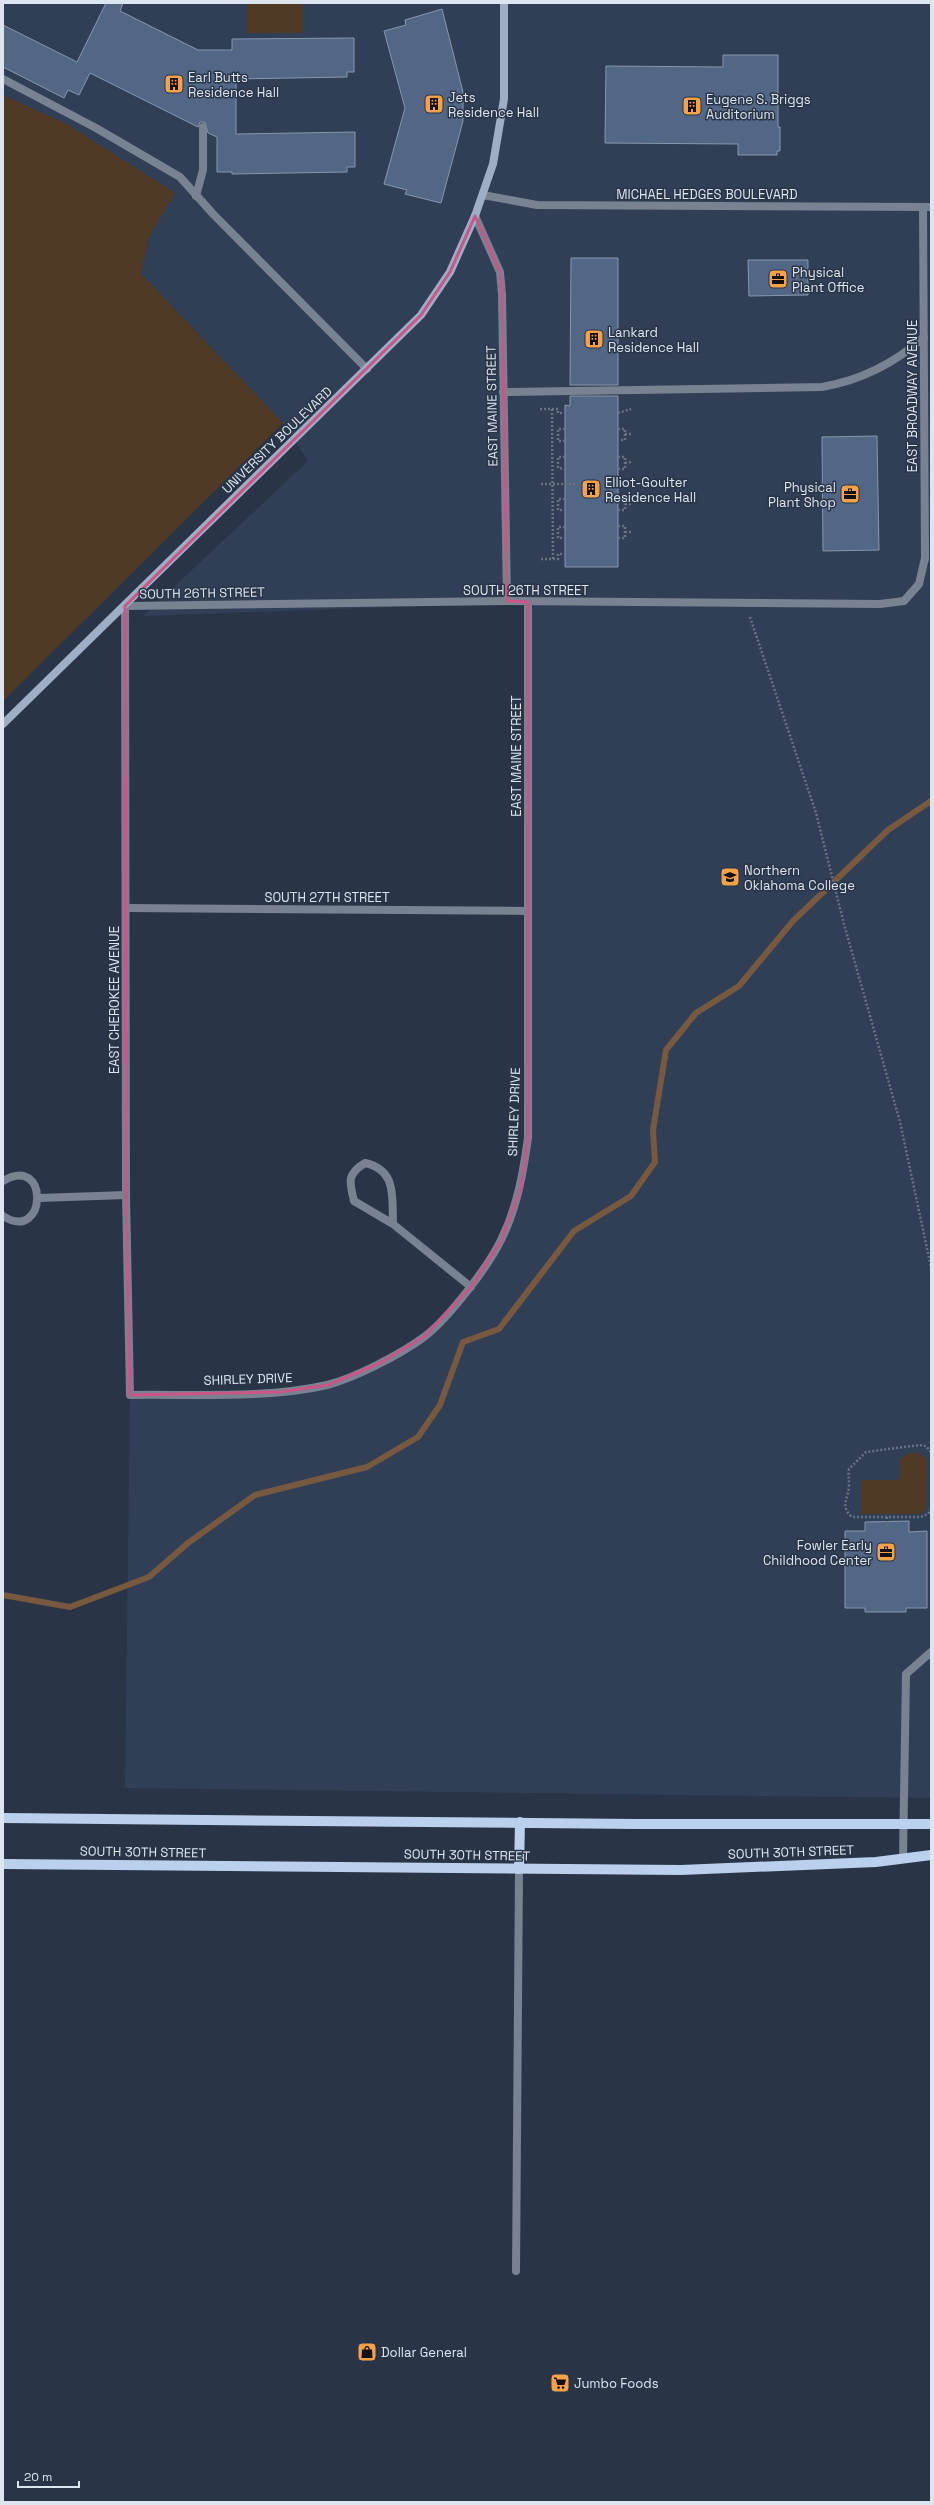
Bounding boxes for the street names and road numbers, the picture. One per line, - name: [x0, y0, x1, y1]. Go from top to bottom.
- street label: MICHAEL HEDGES BOULEVARD: [616, 186, 798, 203]
- street label: EAST BROADWAY AVENUE: [904, 320, 921, 472]
- street label: EAST MAINE STREET: [482, 345, 502, 467]
- street label: UNIVERSITY BOULEVARD: [218, 383, 336, 497]
- street label: SOUTH 26TH STREET: [463, 582, 589, 599]
- street label: SOUTH 26TH STREET: [139, 583, 265, 603]
- street label: EAST MAINE STREET: [508, 695, 525, 817]
- street label: SOUTH 27TH STREET: [264, 889, 390, 906]
- street label: EAST CHEROKEE AVENUE: [106, 926, 123, 1074]
- street label: SHIRLEY DRIVE: [504, 1067, 524, 1157]
- street label: SHIRLEY DRIVE: [203, 1369, 293, 1389]
- street label: SOUTH 30TH STREET: [728, 1841, 855, 1863]
- street label: SOUTH 30TH STREET: [80, 1842, 207, 1862]
- street label: SOUTH 30TH STREET: [404, 1845, 531, 1865]

